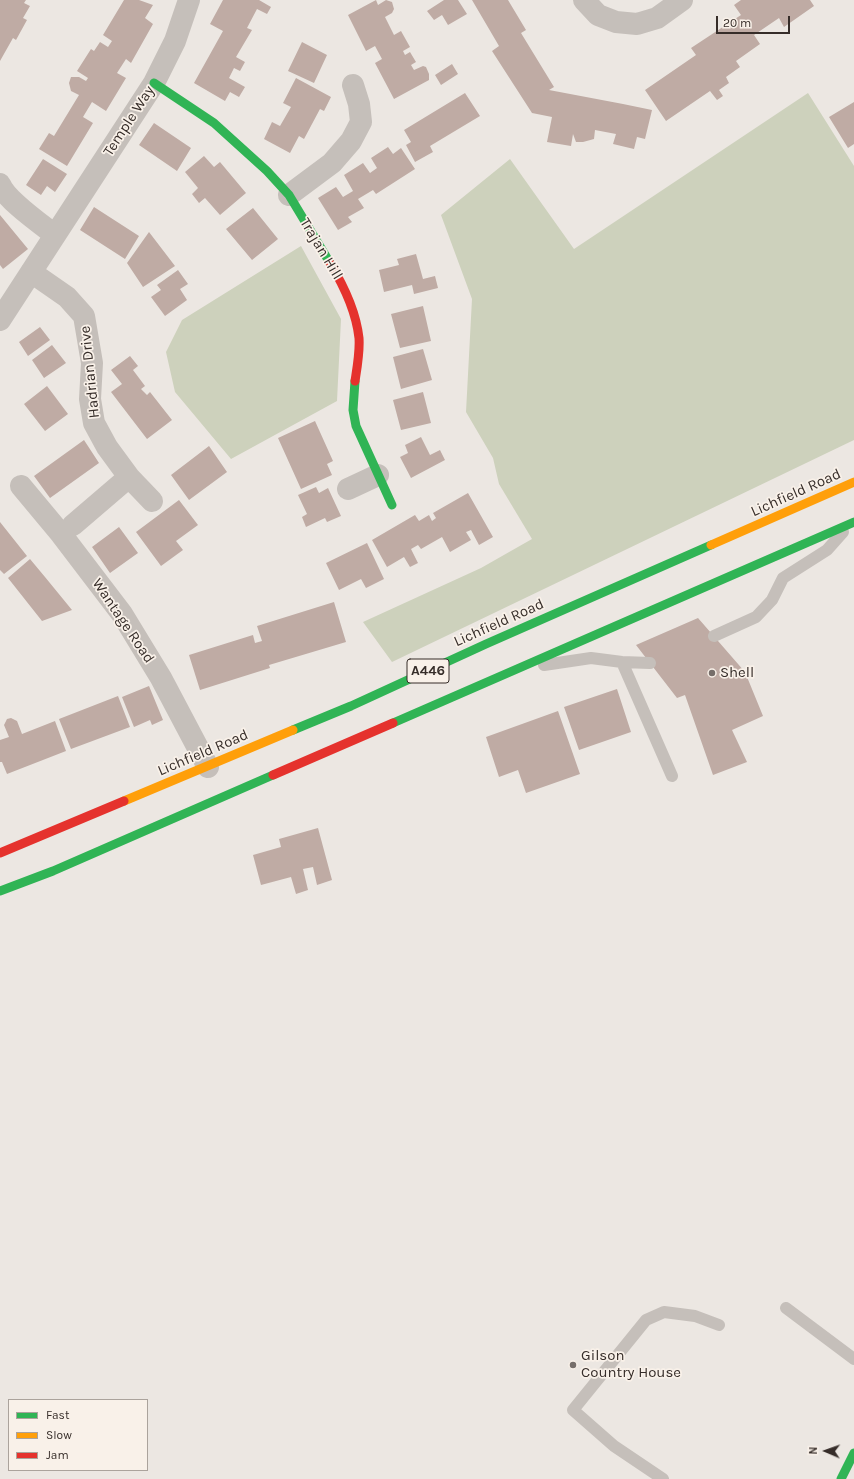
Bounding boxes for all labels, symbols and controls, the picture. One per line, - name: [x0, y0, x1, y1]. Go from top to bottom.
- scale bar: [718, 8, 792, 34]
- text: 20 m: [723, 16, 751, 30]
- street label: Temple Way: [100, 82, 158, 160]
- street label: Trajan Hill: [296, 215, 346, 283]
- street label: Hadrian Drive: [76, 325, 104, 419]
- street label: Lichfield Road: [748, 465, 844, 521]
- street label: Wantage Road: [88, 575, 158, 667]
- street label: Lichfield Road: [451, 595, 547, 651]
- road number: A446: [407, 659, 449, 683]
- place label: Shell: [720, 664, 754, 682]
- marker: Shell: [707, 668, 717, 678]
- street label: Lichfield Road: [155, 726, 251, 780]
- place label: Gilson Country House: [581, 1347, 681, 1382]
- marker: Gilson Country House: [568, 1360, 578, 1370]
- legend: [8, 1399, 148, 1471]
- text: Fast: [46, 1408, 69, 1422]
- text: Slow: [46, 1428, 72, 1442]
- north arrow: [806, 1431, 846, 1471]
- text: N: [807, 1446, 820, 1455]
- text: Jam: [46, 1448, 69, 1462]

